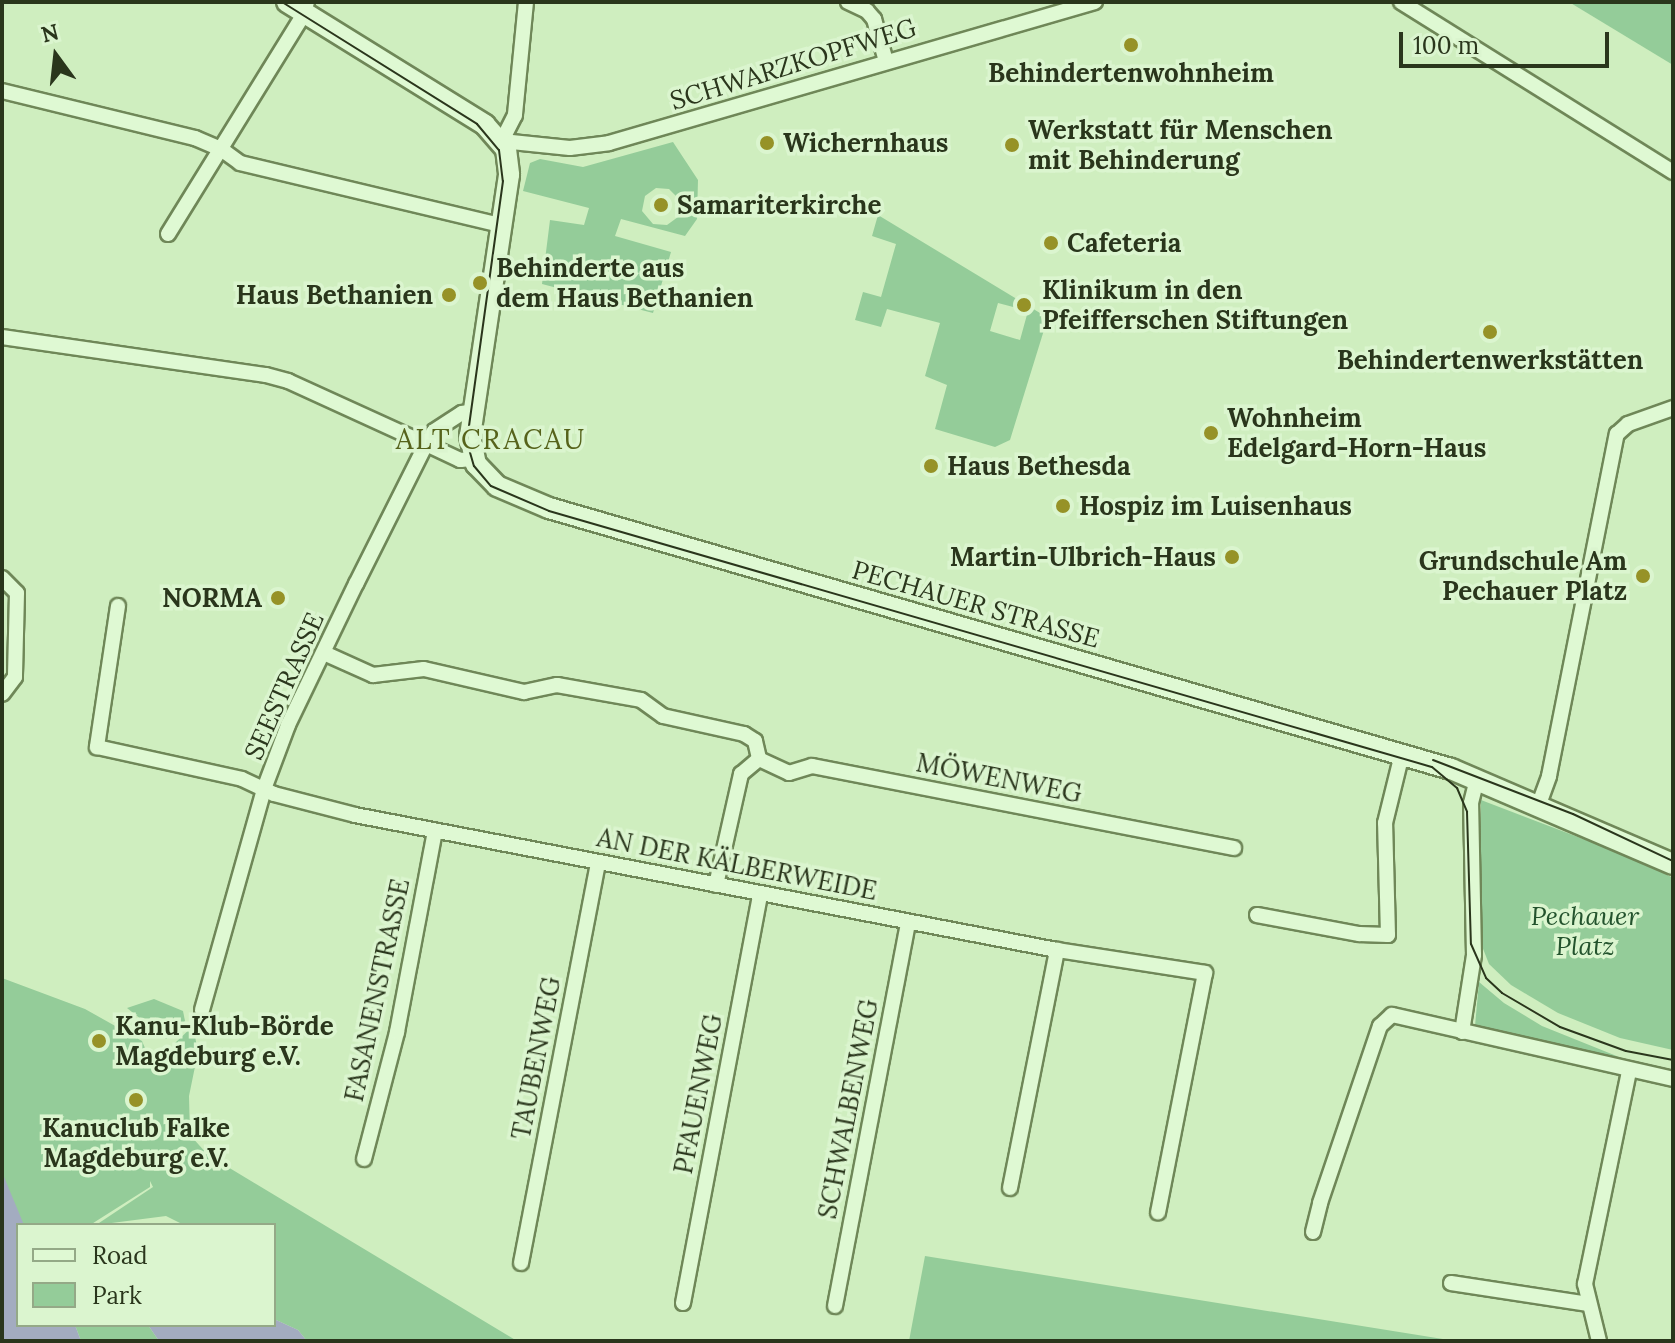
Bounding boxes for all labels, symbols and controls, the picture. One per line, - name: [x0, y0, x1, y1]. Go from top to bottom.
- street label: SCHWARZKOPFWEG: [666, 12, 920, 116]
- north arrow: [16, 16, 96, 96]
- scale bar: [1403, 16, 1613, 66]
- text: N: [38, 17, 62, 49]
- text: 100 m: [1413, 30, 1479, 61]
- marker: Behindertenwohnheim: [1122, 36, 1140, 54]
- place label: Behindertenwohnheim: [988, 57, 1274, 89]
- place label: Werkstatt für Menschen mit Behinderung: [1028, 114, 1333, 176]
- place label: Wichernhaus: [783, 127, 948, 159]
- marker: Wichernhaus: [758, 134, 776, 152]
- marker: Werkstatt für Menschen mit Behinderung: [1003, 136, 1021, 154]
- place label: Samariterkirche: [677, 189, 881, 221]
- marker: Samariterkirche: [652, 196, 670, 214]
- place label: Cafeteria: [1067, 227, 1181, 259]
- marker: Cafeteria: [1042, 234, 1060, 252]
- place label: Behinderte aus dem Haus Bethanien: [496, 252, 753, 314]
- marker: Behinderte aus dem Haus Bethanien: [471, 274, 489, 292]
- place label: Klinikum in den Pfeifferschen Stiftungen: [1042, 274, 1348, 336]
- place label: Haus Bethanien: [236, 279, 433, 311]
- marker: Haus Bethanien: [440, 286, 458, 304]
- marker: Klinikum in den Pfeifferschen Stiftungen: [1013, 294, 1035, 316]
- marker: Behindertenwerkstätten: [1481, 323, 1499, 341]
- place label: Behindertenwerkstätten: [1337, 344, 1643, 376]
- place label: Wohnheim Edelgard-Horn-Haus: [1227, 402, 1486, 464]
- district label: ALT CRACAU: [396, 422, 586, 456]
- marker: Wohnheim Edelgard-Horn-Haus: [1202, 424, 1220, 442]
- place label: Haus Bethesda: [947, 450, 1131, 482]
- marker: Haus Bethesda: [922, 457, 940, 475]
- place label: Hospiz im Luisenhaus: [1079, 490, 1352, 522]
- marker: Hospiz im Luisenhaus: [1054, 497, 1072, 515]
- place label: Martin-Ulbrich-Haus: [950, 541, 1216, 573]
- place label: Grundschule Am Pechauer Platz: [1419, 545, 1627, 606]
- marker: Martin-Ulbrich-Haus: [1223, 548, 1241, 566]
- street label: PECHAUER STRASSE: [849, 554, 1103, 654]
- marker: Grundschule Am Pechauer Platz: [1634, 567, 1652, 585]
- place label: NORMA: [162, 582, 262, 614]
- marker: NORMA: [269, 589, 287, 607]
- street label: SEESTRASSE: [238, 607, 330, 765]
- street label: MÖWENWEG: [914, 747, 1084, 809]
- street label: AN DER KÄLBERWEIDE: [594, 822, 880, 906]
- street label: FASANENSTRASSE: [338, 876, 416, 1104]
- park label: Pechauer Platz: [1531, 900, 1639, 962]
- street label: TAUBENWEG: [505, 974, 567, 1142]
- street label: SCHWALBENWEG: [811, 997, 885, 1221]
- place label: Kanu-Klub-Börde Magdeburg e.V.: [115, 1010, 334, 1072]
- street label: PFAUENWEG: [667, 1011, 729, 1177]
- marker: Kanu-Klub-Börde Magdeburg e.V.: [90, 1032, 108, 1050]
- marker: Kanuclub Falke Magdeburg e.V.: [127, 1091, 145, 1109]
- place label: Kanuclub Falke Magdeburg e.V.: [42, 1112, 230, 1174]
- legend: [16, 1223, 276, 1327]
- text: Road: [92, 1240, 148, 1271]
- text: Park: [92, 1280, 142, 1311]

